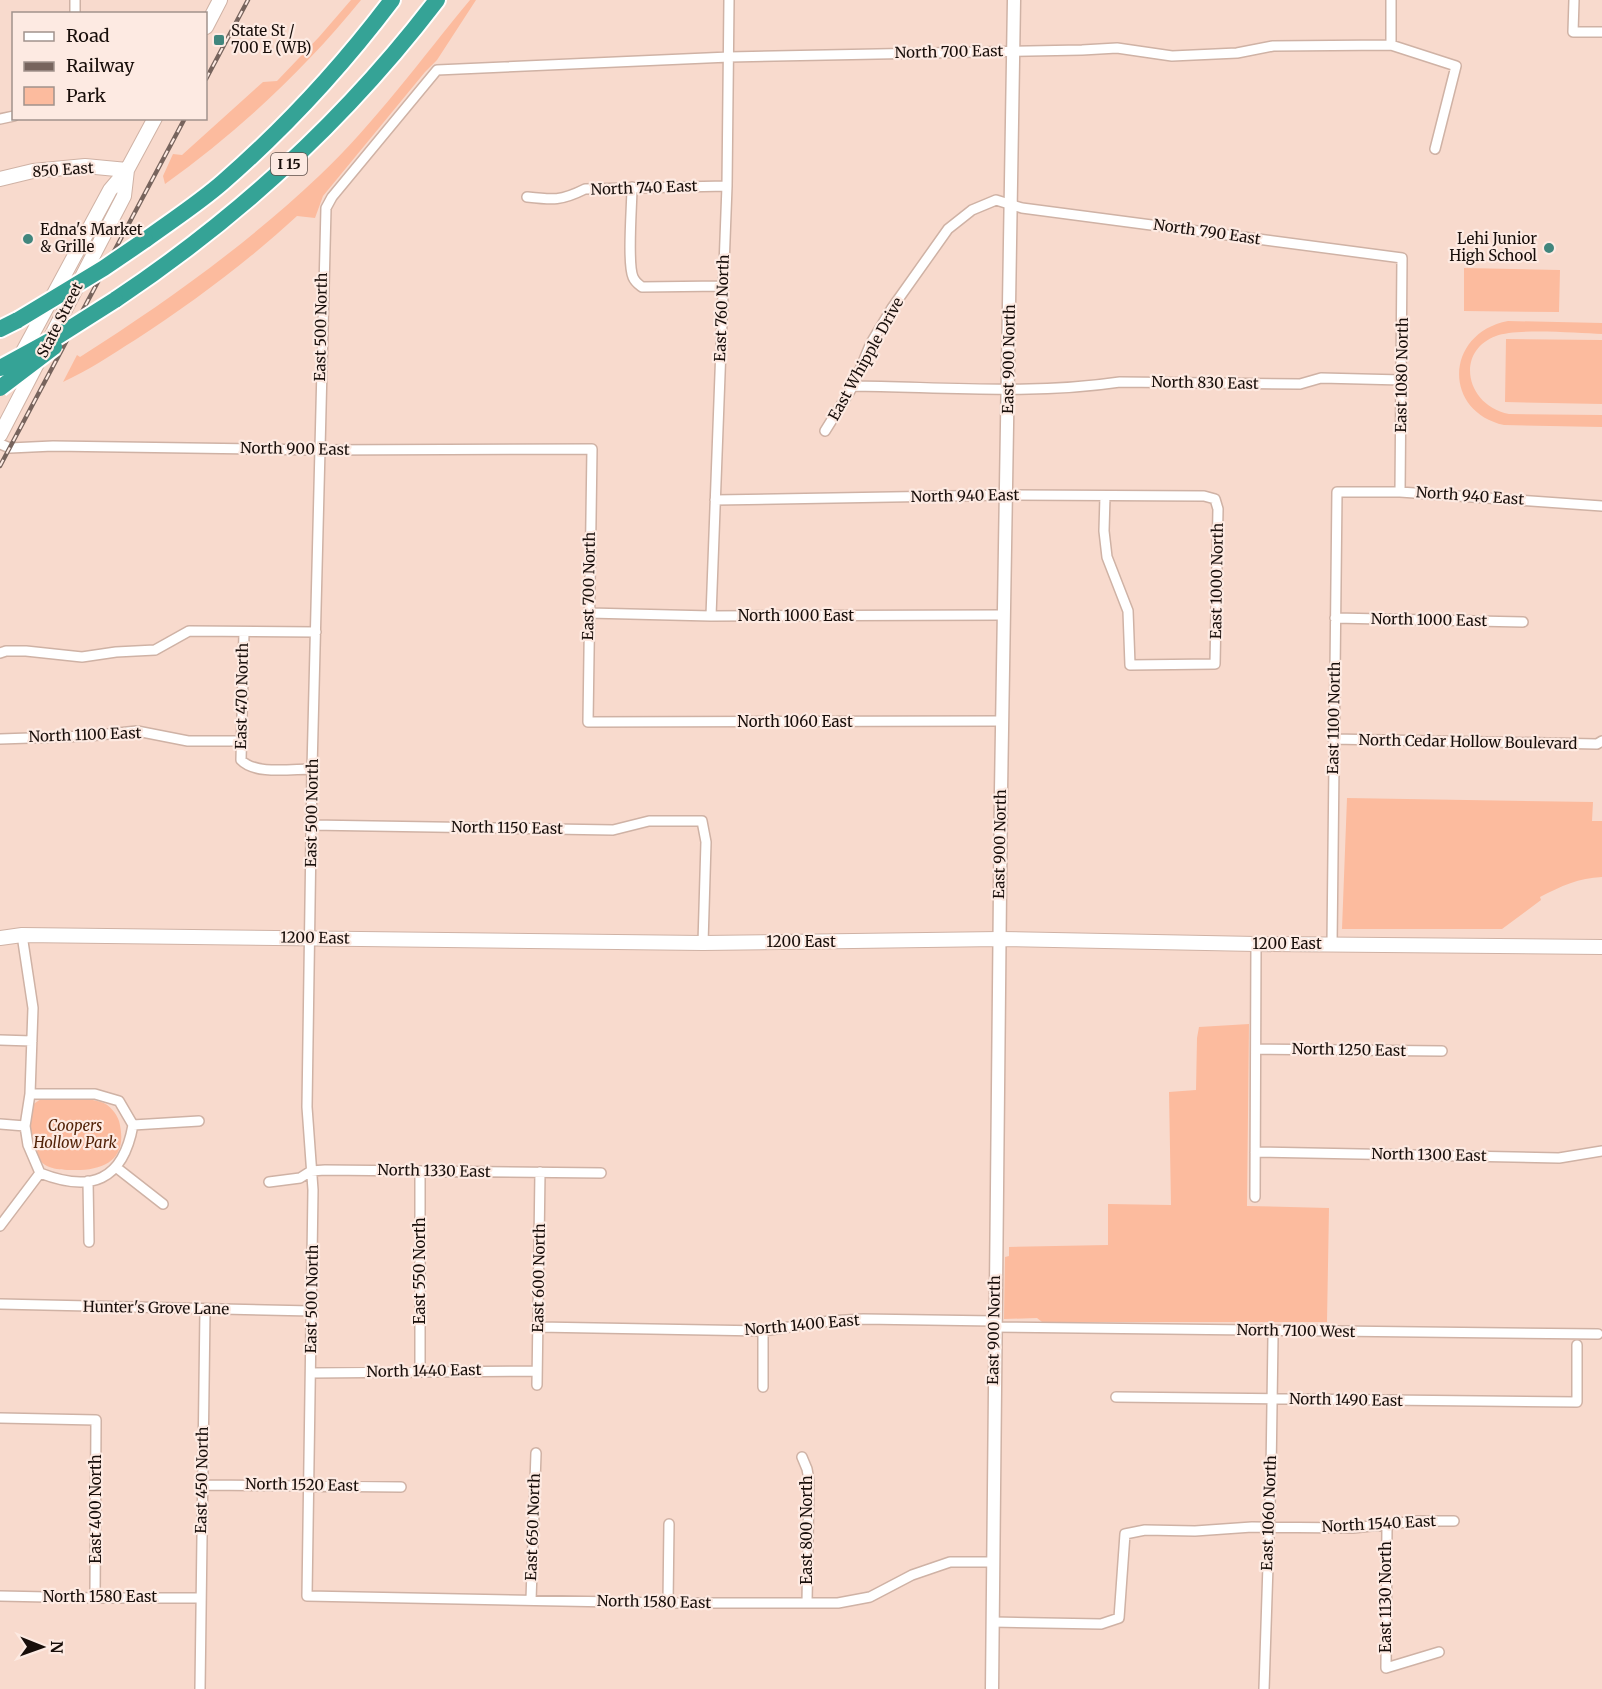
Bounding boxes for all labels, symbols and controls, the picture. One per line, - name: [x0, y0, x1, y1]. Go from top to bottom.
- legend: [12, 12, 207, 120]
- place label: State St / 700 E (WB): [231, 21, 311, 57]
- text: Road: [66, 24, 110, 47]
- marker: State St / 700 E (WB): [212, 33, 226, 47]
- street label: North 700 East: [894, 41, 1004, 62]
- text: Railway: [66, 54, 135, 77]
- text: Park: [66, 84, 107, 107]
- road number: I 15: [271, 153, 307, 175]
- street label: 850 East: [32, 158, 94, 181]
- street label: North 740 East: [590, 176, 698, 199]
- street label: North 790 East: [1152, 215, 1262, 248]
- place label: Edna's Market & Grille: [40, 220, 143, 256]
- place label: Lehi Junior High School: [1449, 229, 1537, 265]
- marker: Edna's Market & Grille: [21, 232, 35, 246]
- marker: Lehi Junior High School: [1542, 241, 1556, 255]
- street label: East 760 North: [710, 254, 733, 362]
- street label: East 500 North: [310, 272, 331, 382]
- street label: State Street: [32, 279, 87, 361]
- street label: East Whipple Drive: [824, 294, 907, 424]
- street label: East 900 North: [998, 304, 1019, 414]
- street label: East 1080 North: [1391, 317, 1412, 433]
- street label: North 830 East: [1151, 372, 1259, 393]
- street label: North 900 East: [240, 438, 350, 459]
- street label: North 940 East: [1415, 482, 1525, 509]
- street label: North 940 East: [911, 485, 1020, 506]
- street label: East 1000 North: [1206, 523, 1227, 639]
- street label: East 700 North: [578, 531, 599, 640]
- street label: North 1000 East: [738, 606, 854, 625]
- street label: North 1000 East: [1371, 609, 1488, 630]
- street label: East 470 North: [231, 642, 252, 749]
- street label: East 1100 North: [1323, 661, 1344, 775]
- street label: North 1060 East: [737, 712, 853, 731]
- street label: North 1100 East: [28, 723, 142, 746]
- street label: North Cedar Hollow Boulevard: [1358, 730, 1578, 753]
- street label: East 500 North: [301, 758, 322, 868]
- street label: East 900 North: [989, 789, 1010, 899]
- street label: North 1150 East: [451, 817, 563, 838]
- street label: 1200 East: [280, 927, 350, 948]
- street label: 1200 East: [766, 932, 836, 951]
- street label: 1200 East: [1252, 934, 1322, 953]
- street label: North 1250 East: [1292, 1039, 1406, 1060]
- park label: Coopers Hollow Park: [32, 1116, 117, 1152]
- street label: North 1300 East: [1371, 1144, 1487, 1165]
- street label: North 1330 East: [377, 1160, 491, 1181]
- street label: East 550 North: [410, 1217, 429, 1325]
- street label: East 600 North: [528, 1223, 549, 1333]
- street label: East 500 North: [301, 1244, 322, 1354]
- street label: East 900 North: [983, 1275, 1004, 1385]
- street label: Hunter's Grove Lane: [83, 1297, 230, 1318]
- street label: North 1400 East: [744, 1310, 860, 1339]
- street label: North 7100 West: [1236, 1320, 1356, 1341]
- street label: North 1440 East: [366, 1360, 482, 1381]
- street label: North 1490 East: [1289, 1389, 1403, 1410]
- street label: East 450 North: [191, 1426, 212, 1534]
- street label: East 400 North: [86, 1454, 105, 1564]
- street label: East 1060 North: [1257, 1455, 1280, 1571]
- street label: East 650 North: [521, 1473, 544, 1581]
- street label: North 1520 East: [245, 1474, 359, 1495]
- street label: East 800 North: [797, 1475, 816, 1585]
- street label: North 1540 East: [1321, 1511, 1437, 1536]
- street label: East 1130 North: [1376, 1541, 1395, 1653]
- street label: North 1580 East: [43, 1587, 157, 1606]
- street label: North 1580 East: [597, 1591, 711, 1612]
- north arrow: [12, 1617, 72, 1677]
- text: N: [47, 1641, 67, 1654]

